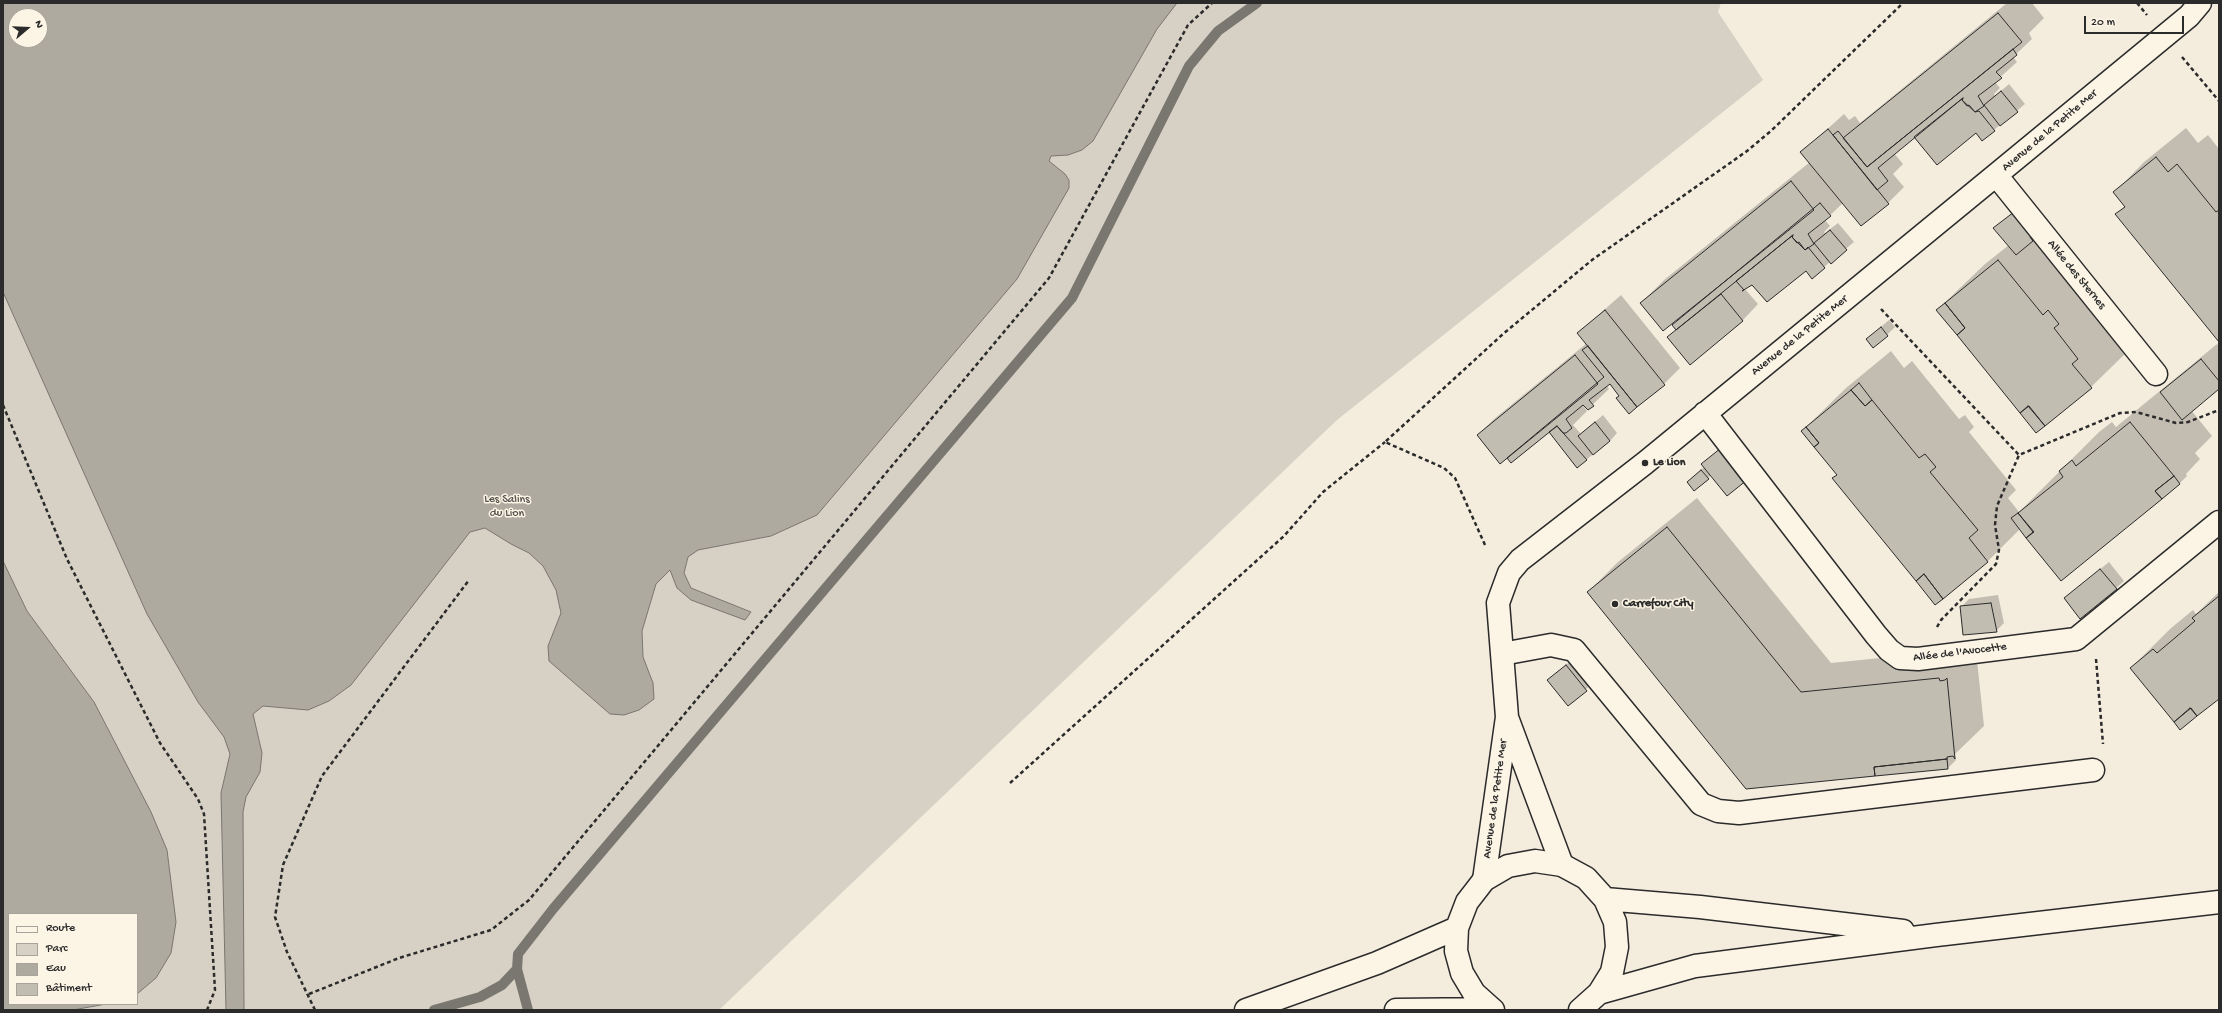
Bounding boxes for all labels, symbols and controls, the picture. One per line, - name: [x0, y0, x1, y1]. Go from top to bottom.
- north arrow: [8, 8, 48, 48]
- scale bar: [2086, 8, 2186, 34]
- text: 20 m: [2091, 16, 2115, 30]
- text: N: [32, 19, 45, 30]
- street label: Avenue de la Petite Mer: [1999, 87, 2101, 175]
- street label: Allée des Sternes: [2044, 237, 2108, 313]
- street label: Avenue de la Petite Mer: [1749, 293, 1851, 379]
- place label: Le Lion: [1653, 456, 1685, 470]
- marker: Le Lion: [1640, 458, 1650, 468]
- park label: Les Salins du Lion: [484, 493, 530, 521]
- place label: Carrefour City: [1623, 597, 1693, 611]
- marker: Carrefour City: [1610, 599, 1620, 609]
- street label: Allée de l'Avocette: [1912, 640, 2008, 666]
- street label: Avenue de la Petite Mer: [1481, 739, 1511, 859]
- legend: [8, 913, 138, 1005]
- text: Route: [46, 922, 75, 936]
- text: Parc: [46, 942, 68, 956]
- text: Eau: [46, 962, 66, 976]
- text: Bâtiment: [46, 982, 92, 996]

